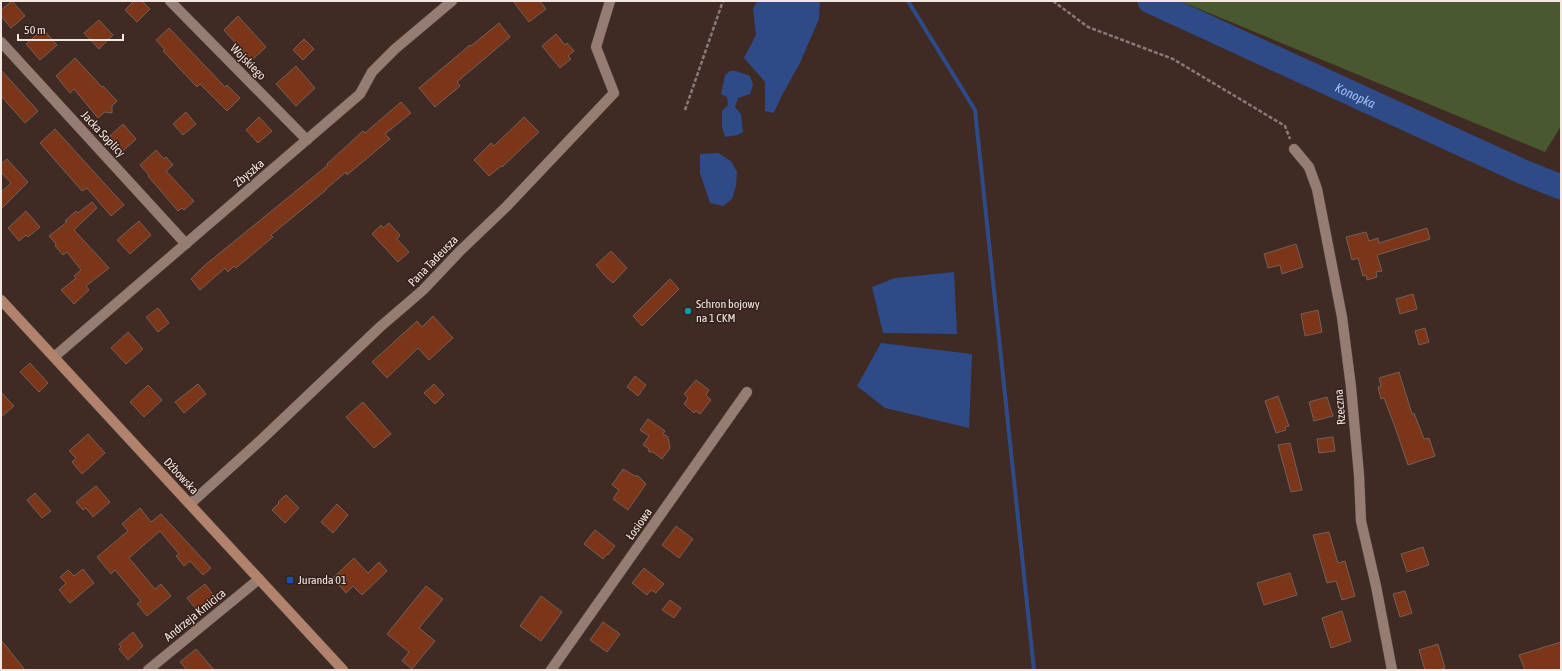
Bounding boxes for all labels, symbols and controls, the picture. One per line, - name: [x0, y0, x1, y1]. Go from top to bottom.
- scale bar: [18, 16, 123, 42]
- text: 50 m: [24, 23, 46, 37]
- street label: Wojskiego: [227, 41, 269, 83]
- water label: Konopka: [1333, 80, 1378, 111]
- street label: Jacka Soplicy: [78, 108, 128, 160]
- street label: Zbyszka: [231, 156, 267, 190]
- street label: Pana Tadeusza: [405, 233, 461, 289]
- place label: Schron bojowy na 1 CKM: [696, 297, 760, 325]
- marker: Schron bojowy na 1 CKM: [683, 306, 693, 316]
- street label: Rzeczna: [1331, 389, 1349, 425]
- street label: Dźbowska: [161, 455, 201, 497]
- street label: Łosiowa: [623, 505, 655, 543]
- place label: Juranda 01: [298, 573, 347, 587]
- marker: Juranda 01: [285, 575, 295, 585]
- street label: Andrzeja Kmicica: [161, 586, 229, 644]

